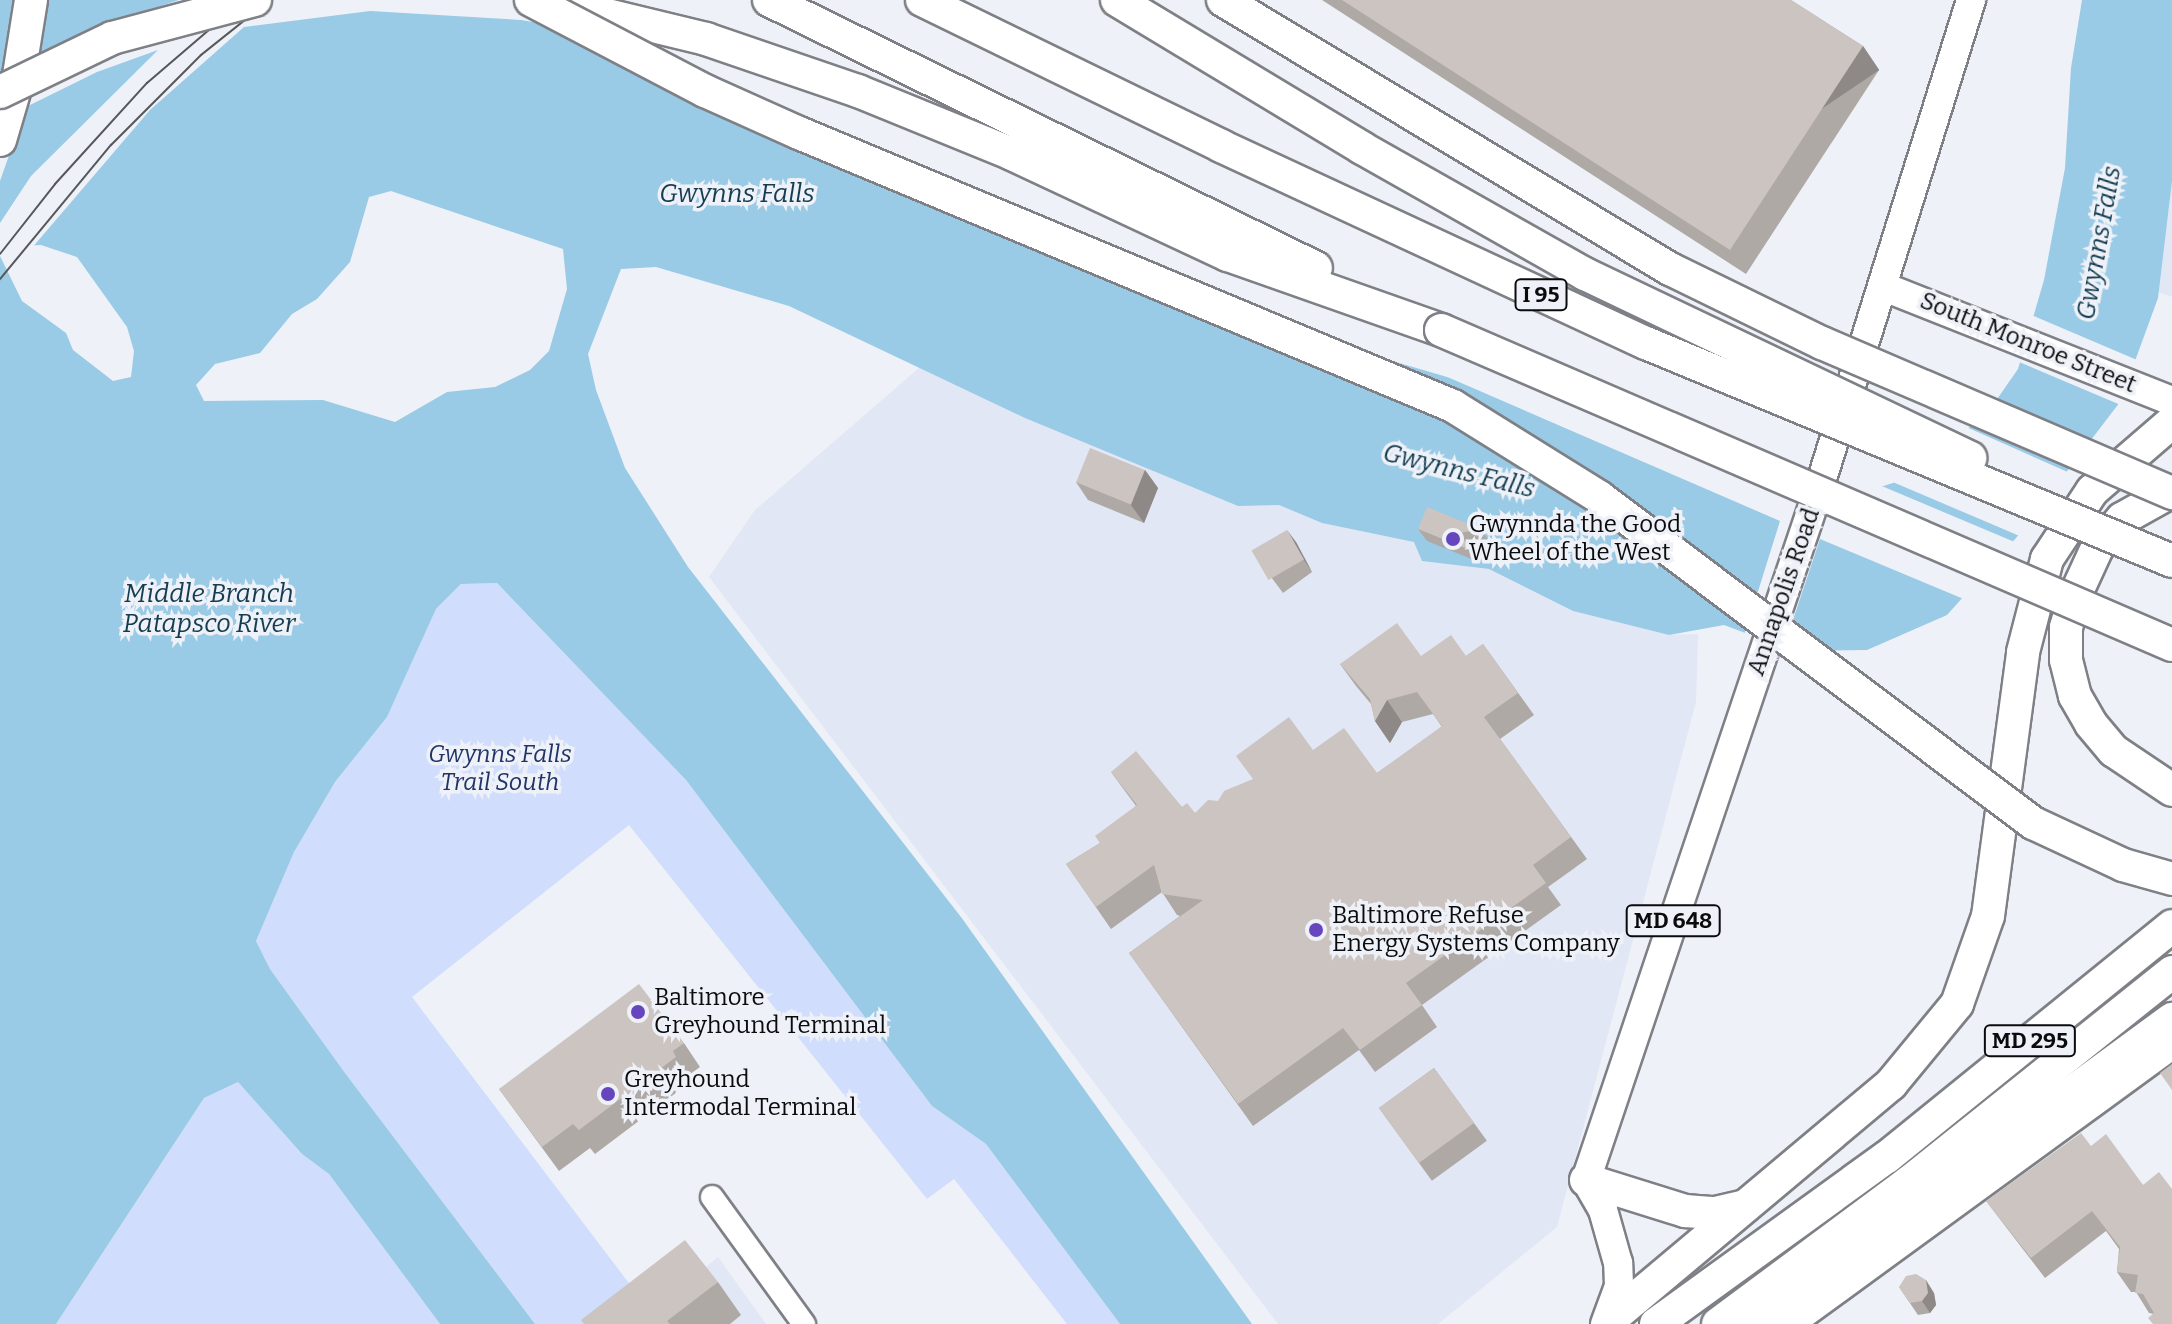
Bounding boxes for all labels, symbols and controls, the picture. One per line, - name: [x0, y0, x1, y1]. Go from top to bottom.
- water label: Gwynns Falls: [2070, 164, 2128, 322]
- water label: Gwynns Falls: [659, 178, 815, 210]
- road number: I 95: [1513, 277, 1569, 313]
- street label: South Monroe Street: [1916, 286, 2140, 400]
- water label: Gwynns Falls: [1380, 437, 1538, 505]
- street label: Annapolis Road: [1742, 505, 1826, 679]
- place label: Gwynnda the Good Wheel of the West: [1469, 511, 1681, 567]
- marker: Gwynnda the Good Wheel of the West: [1444, 530, 1462, 548]
- water label: Middle Branch Patapsco River: [123, 578, 295, 640]
- park label: Gwynns Falls Trail South: [428, 741, 572, 797]
- place label: Baltimore Refuse Energy Systems Company: [1332, 902, 1620, 958]
- road number: MD 648: [1625, 903, 1721, 939]
- marker: Baltimore Refuse Energy Systems Company: [1307, 921, 1325, 939]
- place label: Baltimore Greyhound Terminal: [654, 984, 886, 1040]
- marker: Baltimore Greyhound Terminal: [629, 1003, 647, 1021]
- road number: MD 295: [1982, 1023, 2078, 1059]
- place label: Greyhound Intermodal Terminal: [624, 1066, 856, 1122]
- marker: Greyhound Intermodal Terminal: [599, 1085, 617, 1103]

